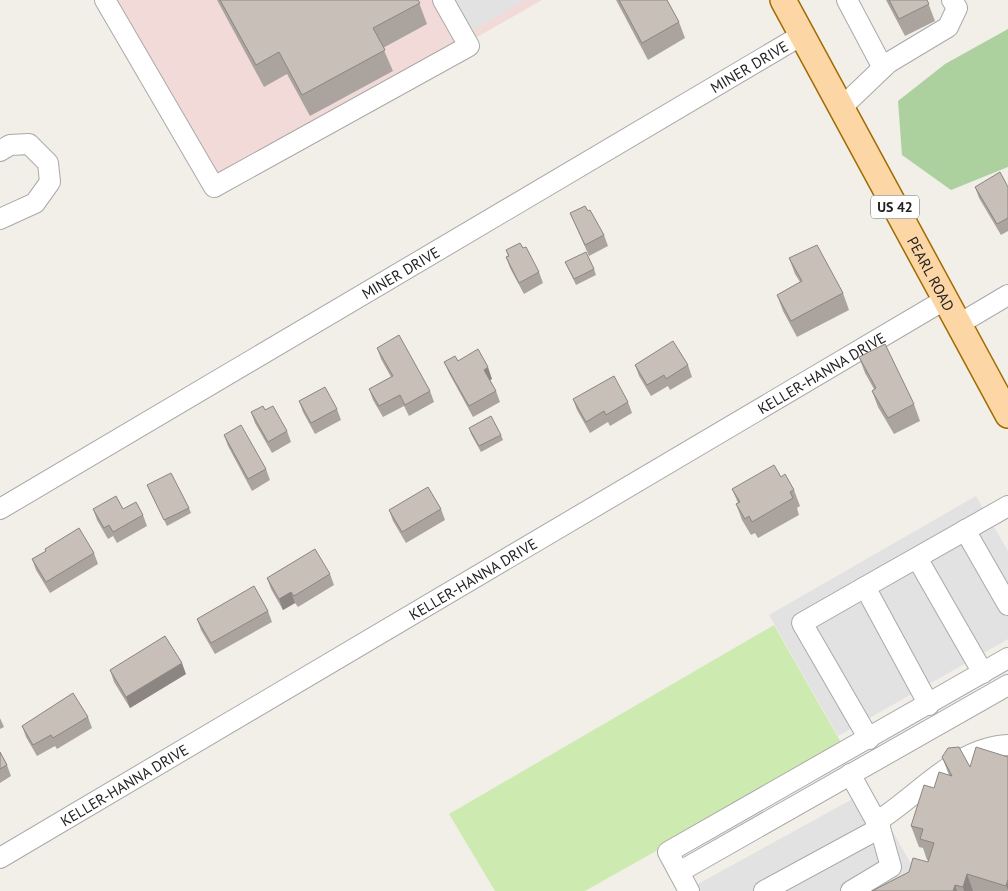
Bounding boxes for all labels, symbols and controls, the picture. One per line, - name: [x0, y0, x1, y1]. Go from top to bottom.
- street label: MINER DRIVE: [707, 36, 791, 97]
- road number: US 42: [871, 196, 919, 218]
- street label: PEARL ROAD: [903, 233, 959, 314]
- street label: MINER DRIVE: [358, 242, 443, 303]
- street label: KELLER-HANNA DRIVE: [754, 327, 889, 418]
- street label: KELLER-HANNA DRIVE: [405, 534, 540, 624]
- street label: KELLER-HANNA DRIVE: [57, 740, 191, 830]

